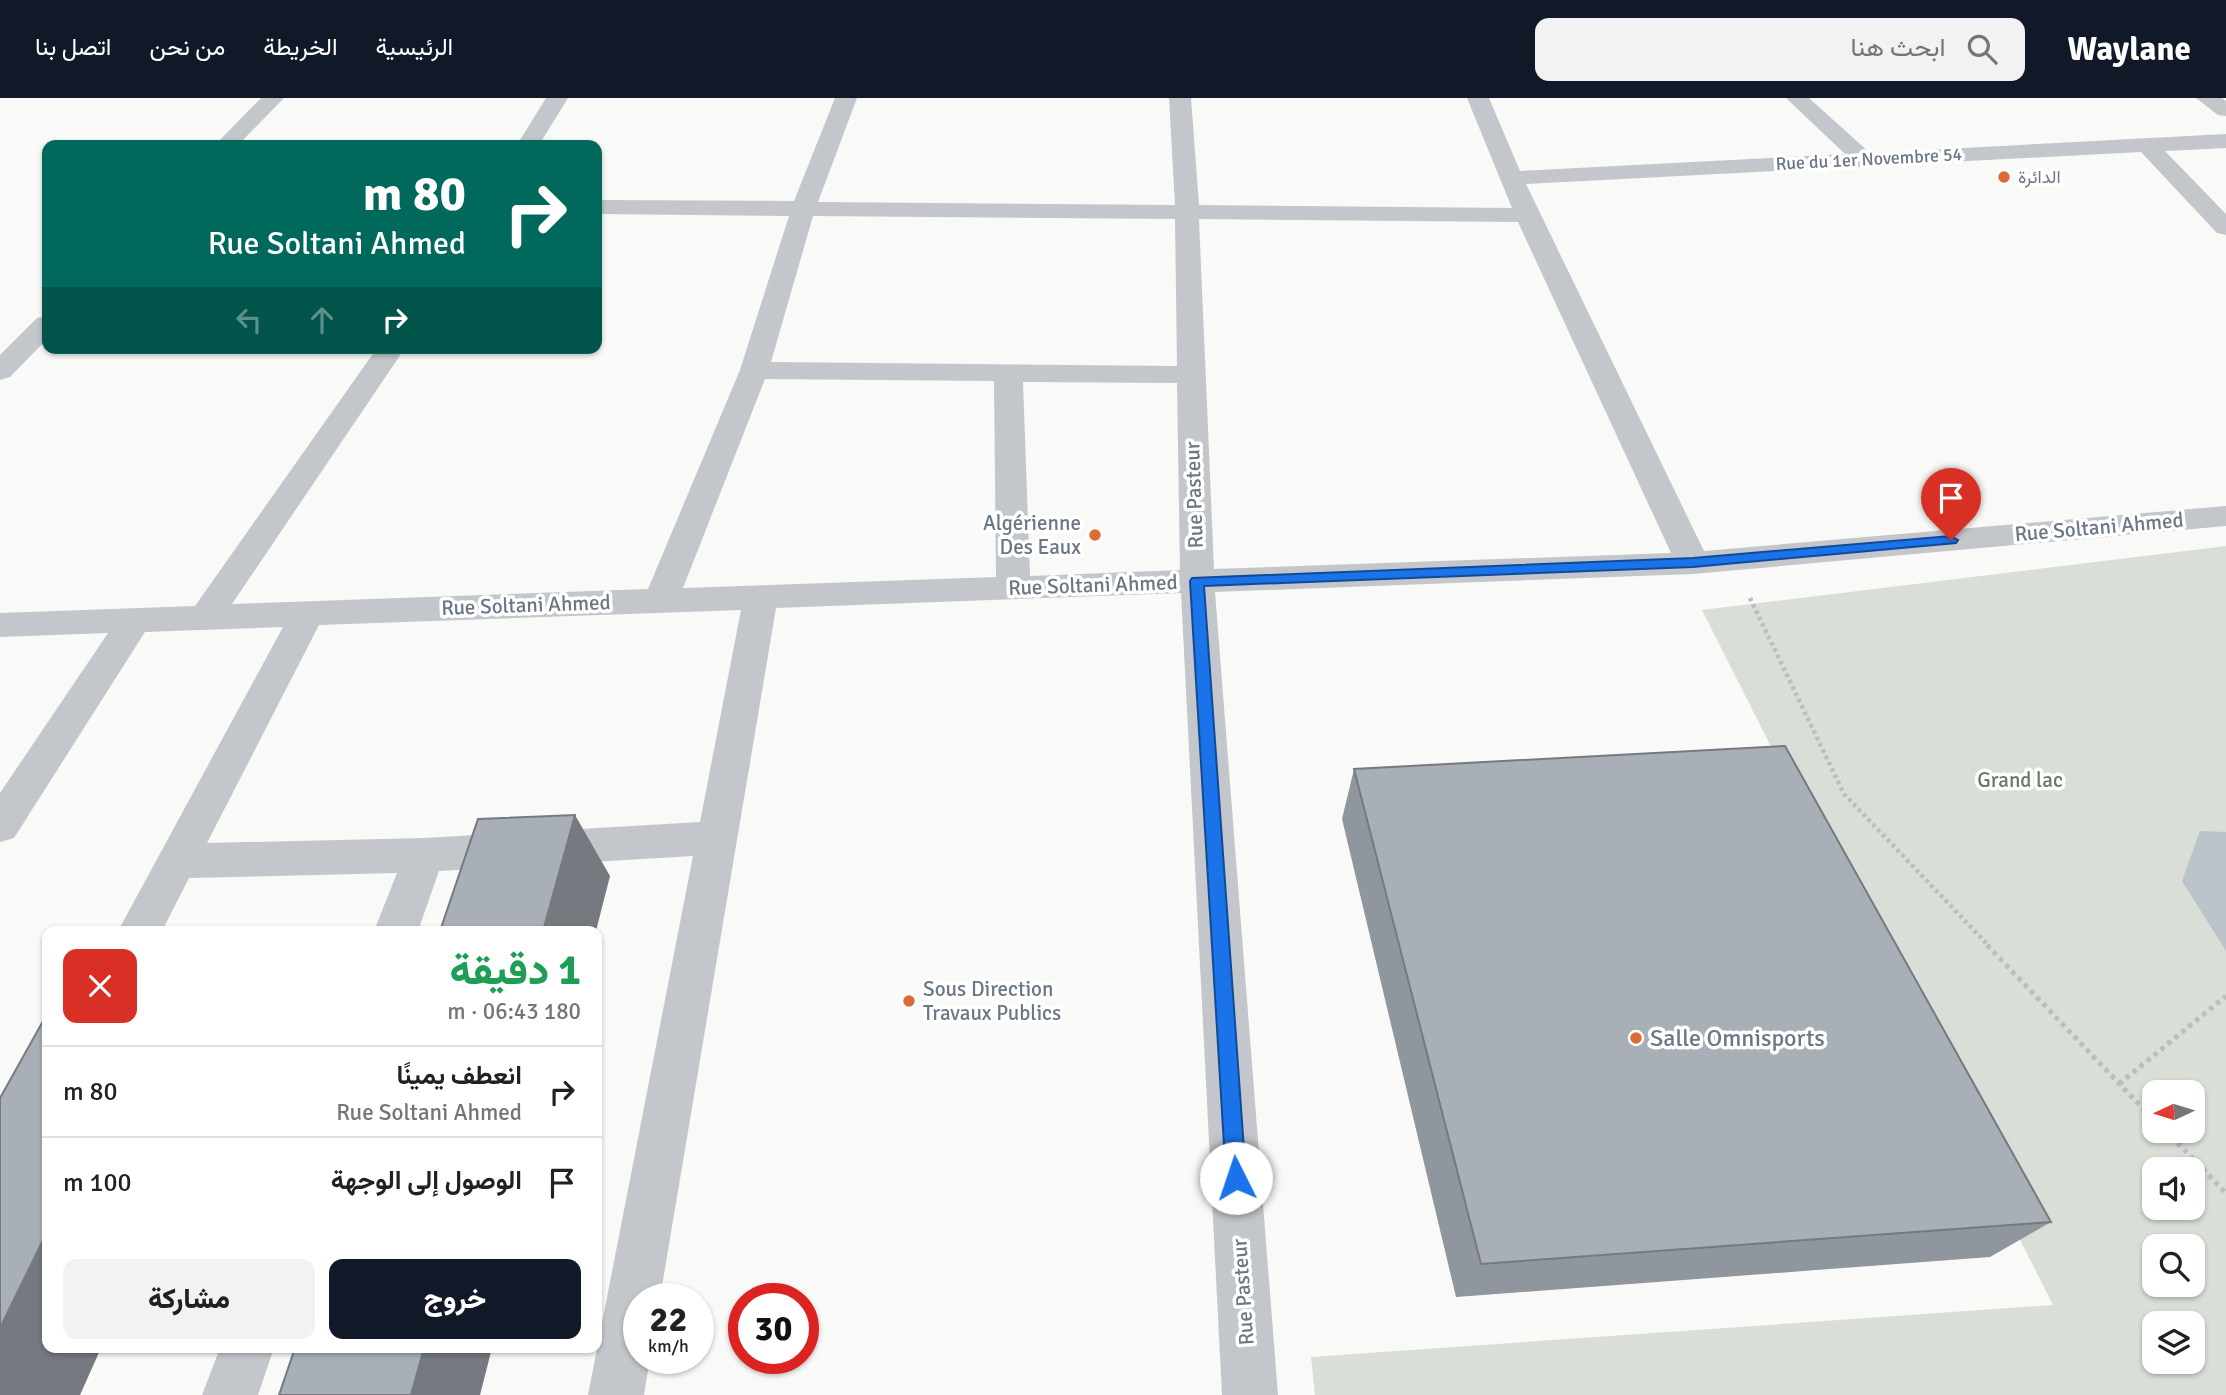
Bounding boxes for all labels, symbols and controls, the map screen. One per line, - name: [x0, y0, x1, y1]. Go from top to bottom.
- search box: [1535, 18, 2025, 81]
- text: Waylane: [2067, 29, 2191, 70]
- icon: search: [1963, 30, 2001, 68]
- text: اتصل بنا: [35, 32, 111, 62]
- text: من نحن: [149, 32, 225, 62]
- text: الخريطة: [263, 32, 338, 62]
- text: الرئيسية: [376, 32, 453, 62]
- text: ابحث هنا: [1851, 32, 1945, 64]
- street label: Rue du 1er Novembre 54: [1775, 143, 1963, 175]
- text: 80 m: [363, 164, 466, 224]
- place label: الدائرة: [2018, 166, 2061, 188]
- icon: right: [490, 168, 581, 259]
- marker: الدائرة: [1996, 169, 2012, 185]
- text: Rue Soltani Ahmed: [208, 224, 466, 263]
- icon: left: [230, 301, 268, 339]
- icon: ahead: [303, 301, 341, 339]
- icon: right: [376, 301, 414, 339]
- street label: Rue Pasteur: [1179, 441, 1209, 549]
- pin: [1921, 468, 1981, 540]
- icon: arrive: [1932, 479, 1970, 517]
- street label: Rue Soltani Ahmed: [2013, 507, 2185, 547]
- place label: Algérienne Des Eaux: [983, 510, 1081, 560]
- marker: Algérienne Des Eaux: [1087, 527, 1103, 543]
- street label: Rue Soltani Ahmed: [1008, 569, 1178, 601]
- street label: Rue Soltani Ahmed: [441, 589, 611, 621]
- park label: Grand lac: [1977, 767, 2063, 793]
- text: 1 دقيقة: [450, 945, 581, 996]
- button: close: [63, 949, 137, 1023]
- place label: Sous Direction Travaux Publics: [923, 976, 1061, 1026]
- marker: Sous Direction Travaux Publics: [901, 993, 917, 1009]
- text: 180 m · 06:43: [447, 997, 581, 1026]
- place label: Salle Omnisports: [1650, 1023, 1825, 1053]
- marker: Salle Omnisports: [1628, 1030, 1644, 1046]
- text: انعطف يمينًا: [396, 1060, 522, 1092]
- icon: right: [543, 1073, 581, 1111]
- text: 80 m: [63, 1076, 118, 1108]
- north arrow: [2142, 1080, 2205, 1143]
- map controls: [2142, 1080, 2205, 1374]
- text: Rue Soltani Ahmed: [336, 1098, 522, 1127]
- position arrow: [1199, 1141, 1273, 1215]
- button: sound: [2142, 1157, 2205, 1220]
- icon: arrive: [543, 1164, 581, 1202]
- text: الوصول إلى الوجهة: [331, 1165, 522, 1197]
- text: 100 m: [63, 1167, 132, 1199]
- button: search: [2142, 1234, 2205, 1297]
- street label: Rue Pasteur: [1226, 1238, 1260, 1346]
- button: مشاركة: [63, 1259, 315, 1339]
- button: خروج: [329, 1259, 581, 1339]
- speed limit sign: 30: [728, 1283, 819, 1374]
- text: 22: [650, 1298, 687, 1341]
- button: layers: [2142, 1311, 2205, 1374]
- text: km/h: [648, 1335, 689, 1357]

